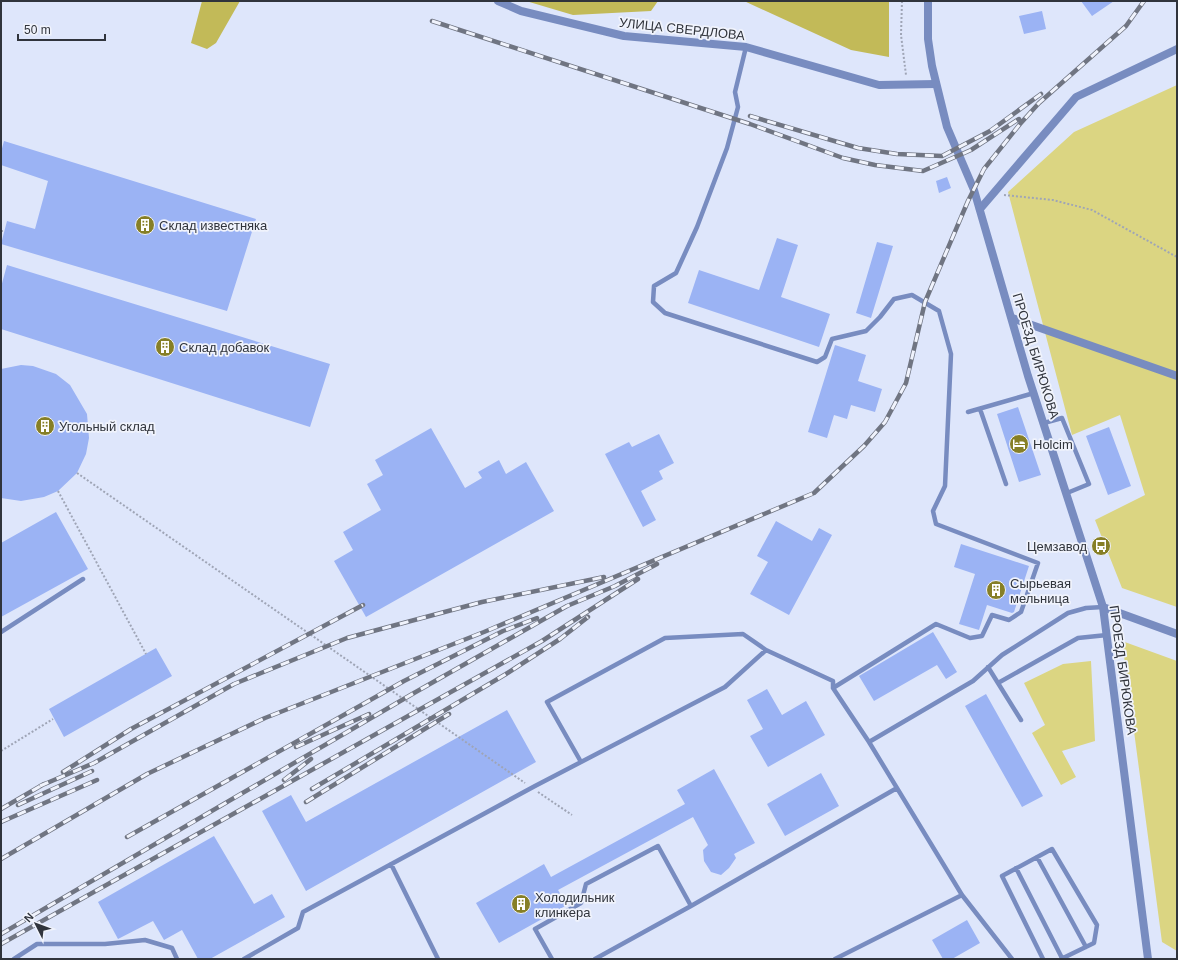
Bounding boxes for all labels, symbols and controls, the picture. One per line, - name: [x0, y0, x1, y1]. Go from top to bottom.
- street label: УЛИЦА СВЕРДЛОВА: [618, 15, 746, 43]
- scale bar: [18, 16, 105, 42]
- text: 50 m: [24, 23, 51, 37]
- building icon: Склад известняка: [134, 214, 156, 236]
- place label: Склад известняка: [159, 218, 268, 233]
- street label: ПРОЕЗД БИРЮКОВА: [1010, 291, 1062, 421]
- building icon: Склад добавок: [154, 336, 176, 358]
- place label: Склад добавок: [179, 340, 269, 355]
- building icon: Угольный склад: [34, 415, 56, 437]
- place label: Угольный склад: [59, 419, 155, 434]
- hotel icon: Holcim: [1008, 433, 1030, 455]
- place label: Holcim: [1033, 437, 1073, 452]
- bus stop icon: Цемзавод: [1090, 535, 1112, 557]
- place label: Цемзавод: [1027, 539, 1087, 554]
- place label: Сырьевая мельница: [1010, 576, 1071, 606]
- building icon: Сырьевая мельница: [985, 579, 1007, 601]
- street label: ПРОЕЗД БИРЮКОВА: [1106, 604, 1140, 736]
- place label: Холодильник клинкера: [535, 890, 615, 920]
- building icon: Холодильник клинкера: [510, 893, 532, 915]
- north arrow: [16, 904, 56, 944]
- text: N: [21, 910, 36, 924]

